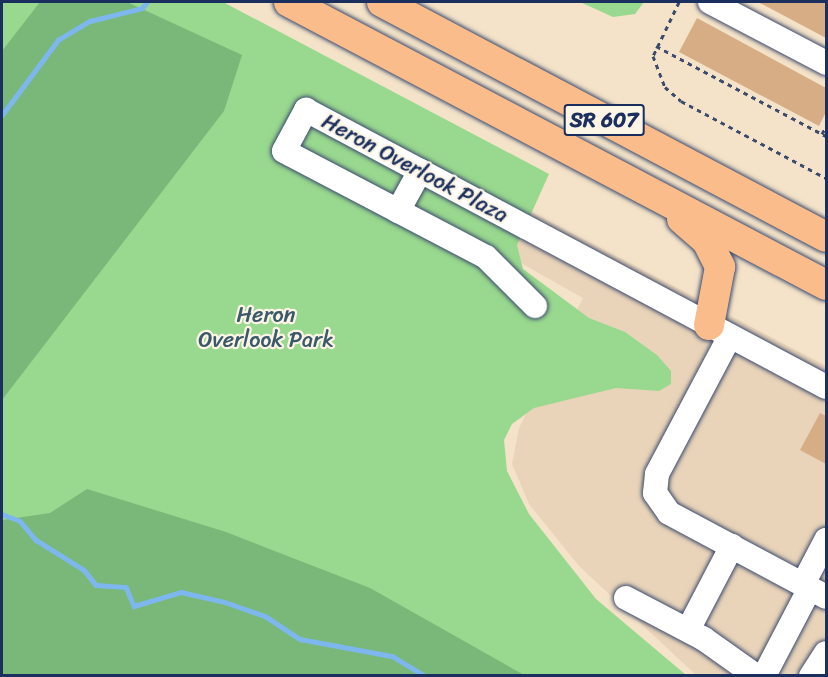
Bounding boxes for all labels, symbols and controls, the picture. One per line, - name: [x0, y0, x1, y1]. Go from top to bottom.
- road number: SR 607: [564, 102, 644, 138]
- street label: Heron Overlook Plaza: [317, 108, 513, 228]
- park label: Heron Overlook Park: [198, 301, 334, 352]

